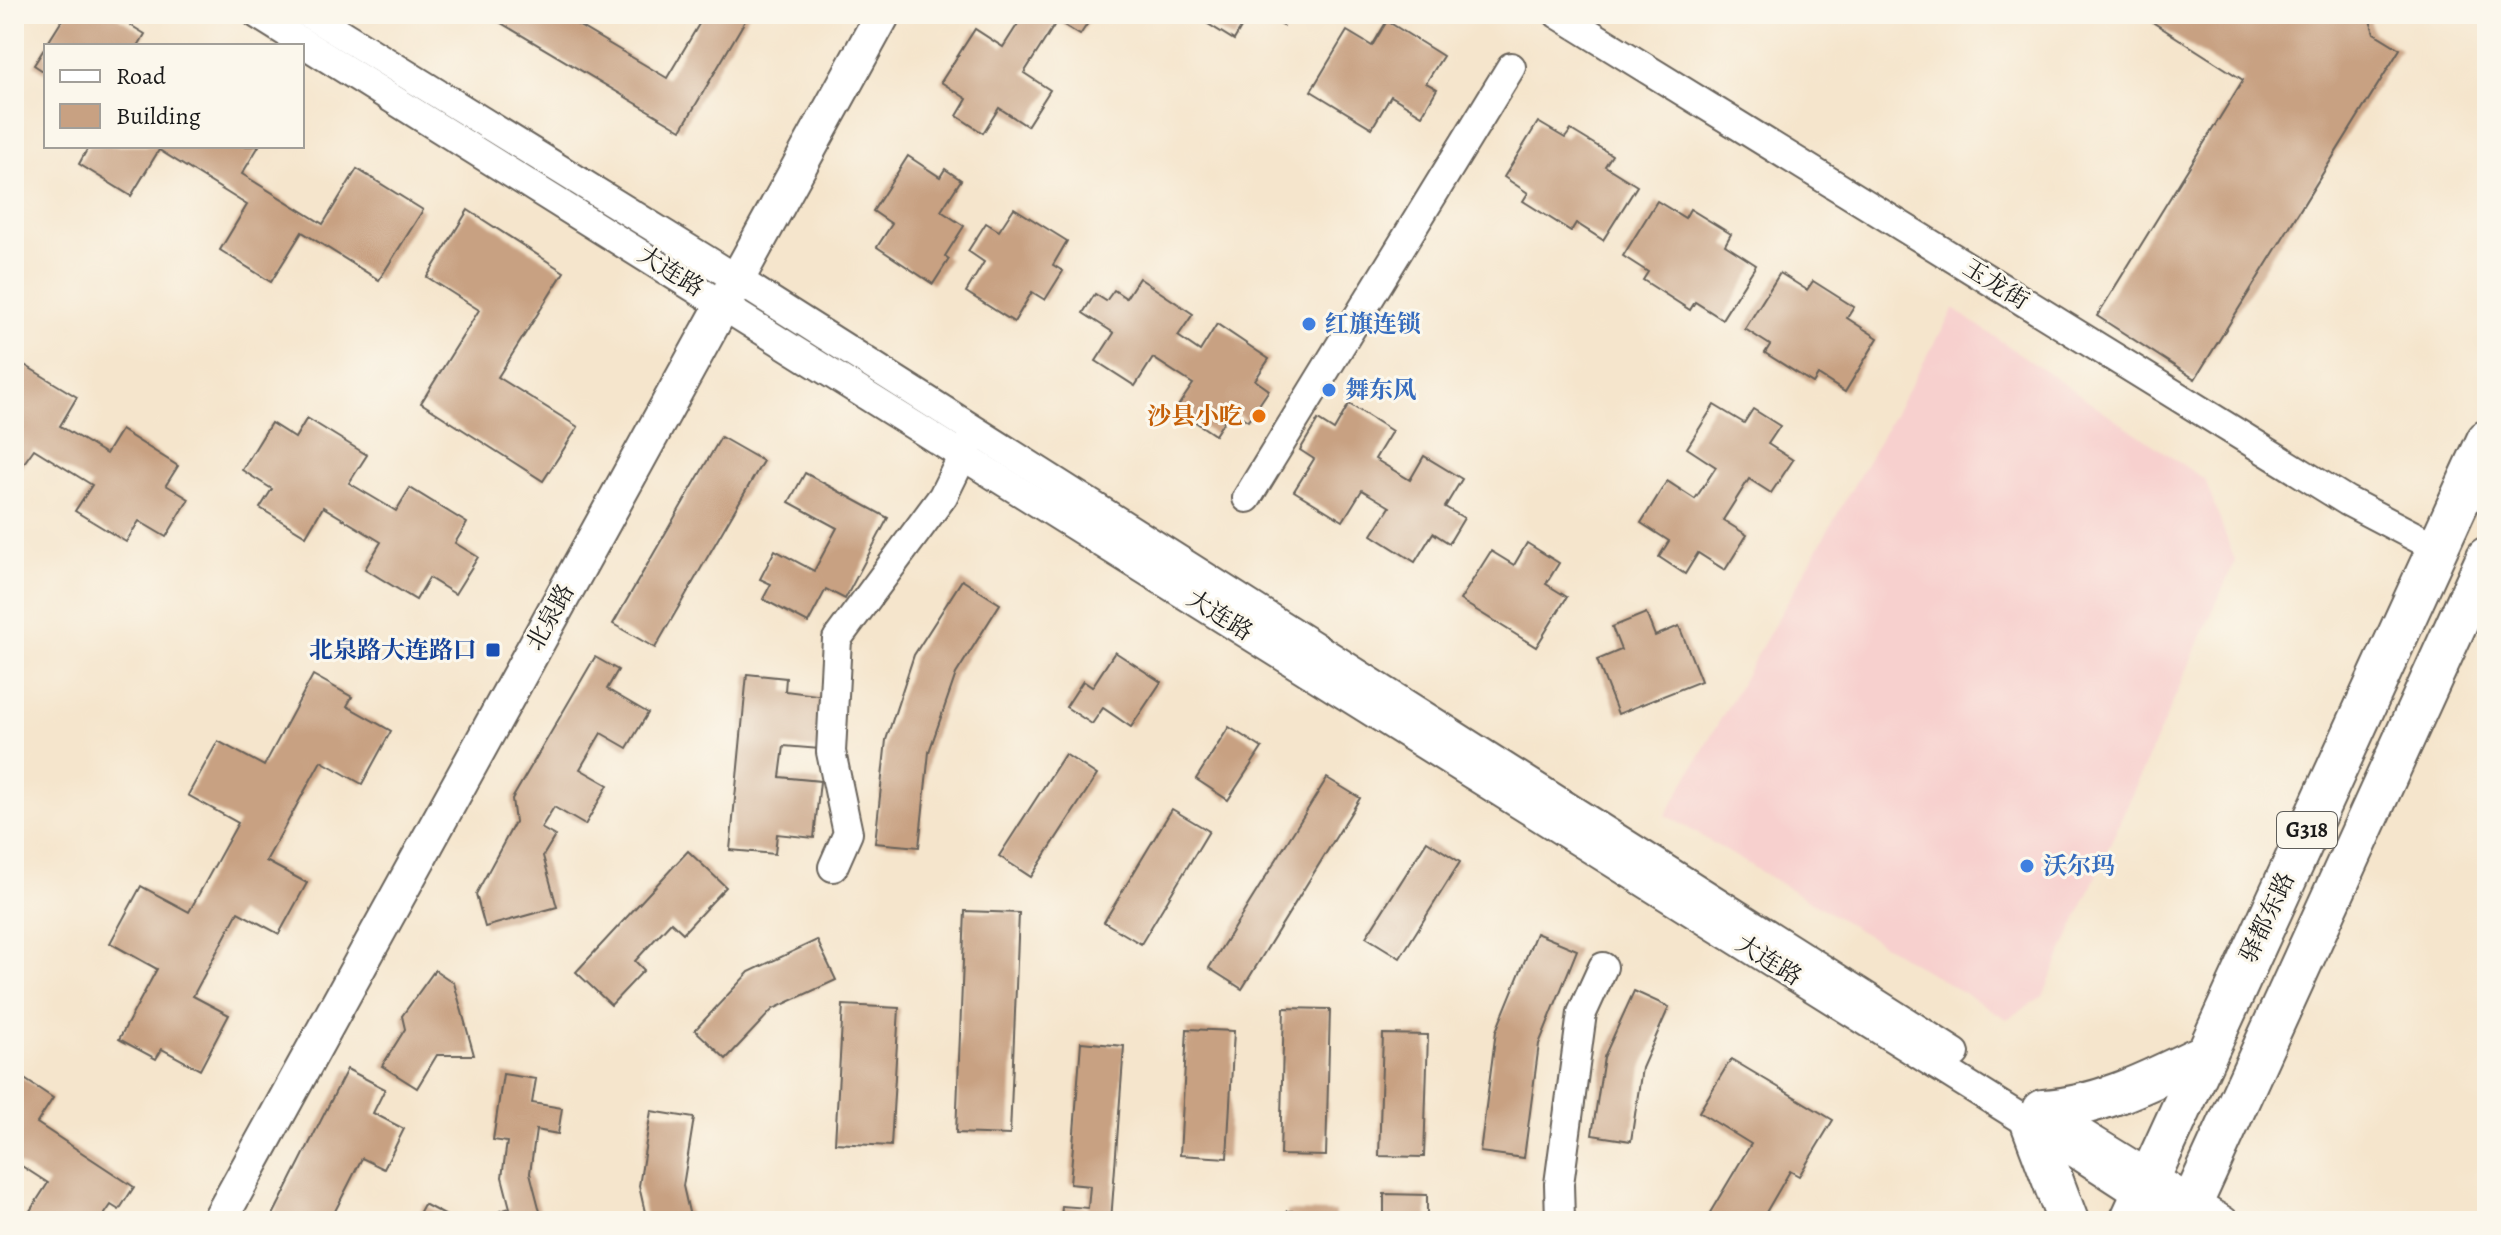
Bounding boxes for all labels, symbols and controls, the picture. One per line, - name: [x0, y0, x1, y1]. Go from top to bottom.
- legend: [44, 44, 304, 148]
- text: Road: [116, 60, 166, 92]
- text: Building: [116, 100, 201, 132]
- street label: 大连路: [632, 238, 710, 304]
- street label: 玉龙街: [1957, 251, 2035, 317]
- place label: 红旗连锁: [1325, 308, 1421, 340]
- marker: 红旗连锁: [1300, 315, 1318, 333]
- place label: 舞东风: [1345, 374, 1417, 406]
- marker: 舞东风: [1320, 381, 1338, 399]
- place label: 沙县小吃: [1147, 400, 1243, 432]
- marker: 沙县小吃: [1250, 407, 1268, 425]
- street label: 北泉路: [519, 578, 581, 656]
- street label: 大连路: [1181, 582, 1259, 648]
- place label: 北泉路大连路口: [309, 634, 477, 666]
- marker: 北泉路大连路口: [484, 641, 502, 659]
- road number: G318: [2277, 812, 2337, 848]
- place label: 沃尔玛: [2043, 850, 2115, 882]
- marker: 沃尔玛: [2018, 857, 2036, 875]
- street label: 驿都东路: [2232, 867, 2302, 967]
- street label: 大连路: [1730, 927, 1808, 993]

